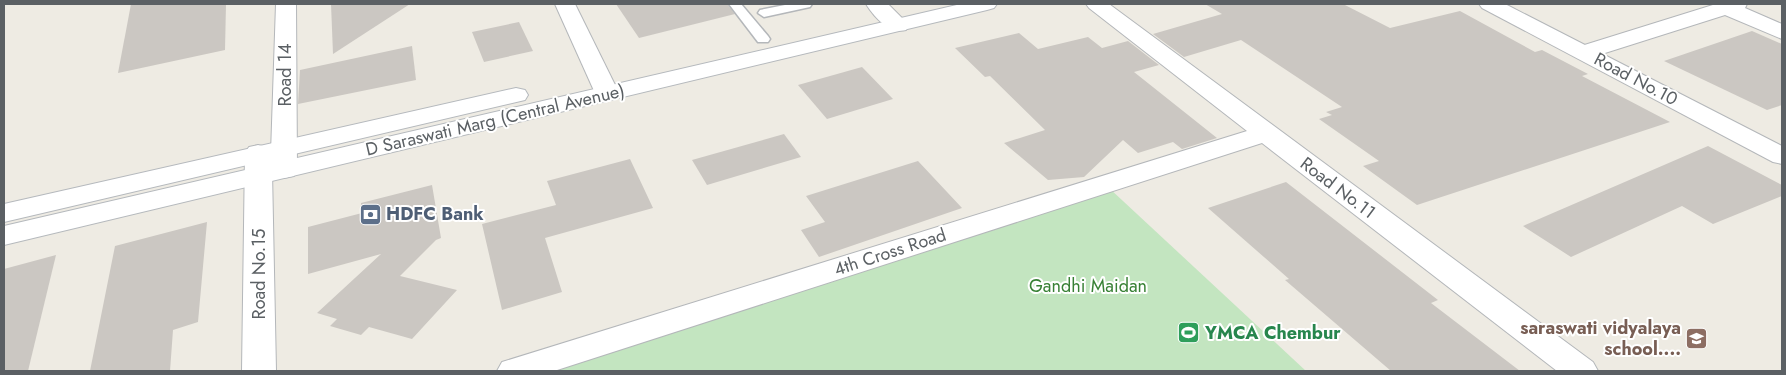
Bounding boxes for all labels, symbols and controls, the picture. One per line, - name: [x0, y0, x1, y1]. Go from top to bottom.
- street label: Road 14: [272, 44, 298, 106]
- street label: Road No.10: [1590, 46, 1683, 112]
- street label: D Saraswati Marg (Central Avenue): [363, 78, 627, 162]
- street label: Road No.11: [1295, 151, 1381, 225]
- place label: HDFC Bank: [386, 201, 484, 227]
- bank icon: HDFC Bank: [358, 202, 382, 226]
- street label: 4th Cross Road: [831, 222, 949, 282]
- street label: Road No.15: [246, 229, 272, 319]
- park label: Gandhi Maidan: [1029, 273, 1147, 299]
- place label: saraswati vidyalaya school....: [1520, 315, 1681, 362]
- place label: YMCA Chembur: [1204, 320, 1341, 346]
- sports icon: YMCA Chembur: [1177, 321, 1201, 345]
- school or university icon: saraswati vidyalaya school....: [1685, 326, 1709, 350]

